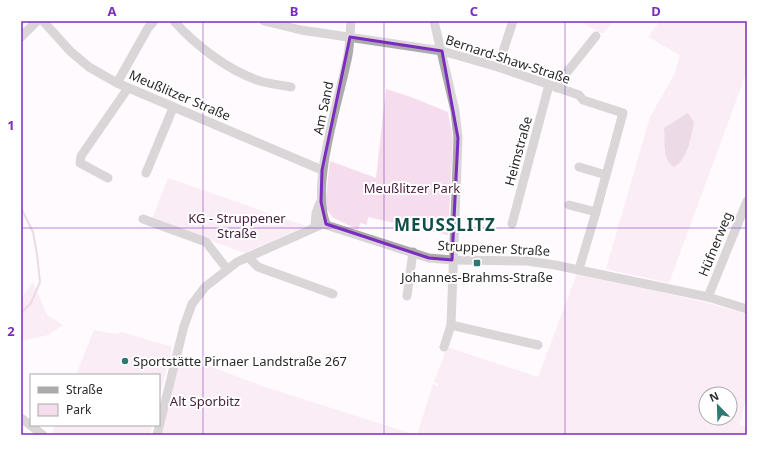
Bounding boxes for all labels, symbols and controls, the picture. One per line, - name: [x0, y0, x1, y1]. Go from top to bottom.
- text: A: [108, 2, 117, 20]
- text: B: [290, 2, 298, 20]
- text: C: [470, 2, 478, 20]
- text: D: [651, 2, 661, 20]
- street label: Bernard-Shaw-Straße: [443, 30, 573, 88]
- street label: Meußlitzer Straße: [126, 65, 234, 125]
- street label: Am Sand: [309, 80, 337, 136]
- street label: Heimstraße: [500, 114, 536, 188]
- text: 1: [7, 116, 15, 134]
- park label: Meußlitzer Park: [364, 179, 460, 197]
- park label: KG - Struppener Straße: [188, 209, 286, 242]
- street label: Hüfnerweg: [694, 209, 736, 279]
- district label: MEUSSLITZ: [394, 213, 496, 236]
- street label: Struppener Straße: [437, 236, 551, 260]
- marker: Johannes-Brahms-Straße: [472, 258, 482, 268]
- place label: Johannes-Brahms-Straße: [399, 268, 553, 286]
- text: 2: [7, 322, 15, 340]
- place label: Sportstätte Pirnaer Landstraße 267: [133, 352, 347, 370]
- marker: Sportstätte Pirnaer Landstraße 267: [120, 356, 130, 366]
- legend: [30, 374, 160, 426]
- text: Straße: [66, 381, 103, 398]
- north arrow: [698, 386, 738, 426]
- text: N: [707, 388, 721, 405]
- park label: Alt Sporbitz: [170, 392, 240, 410]
- text: Park: [66, 401, 92, 418]

